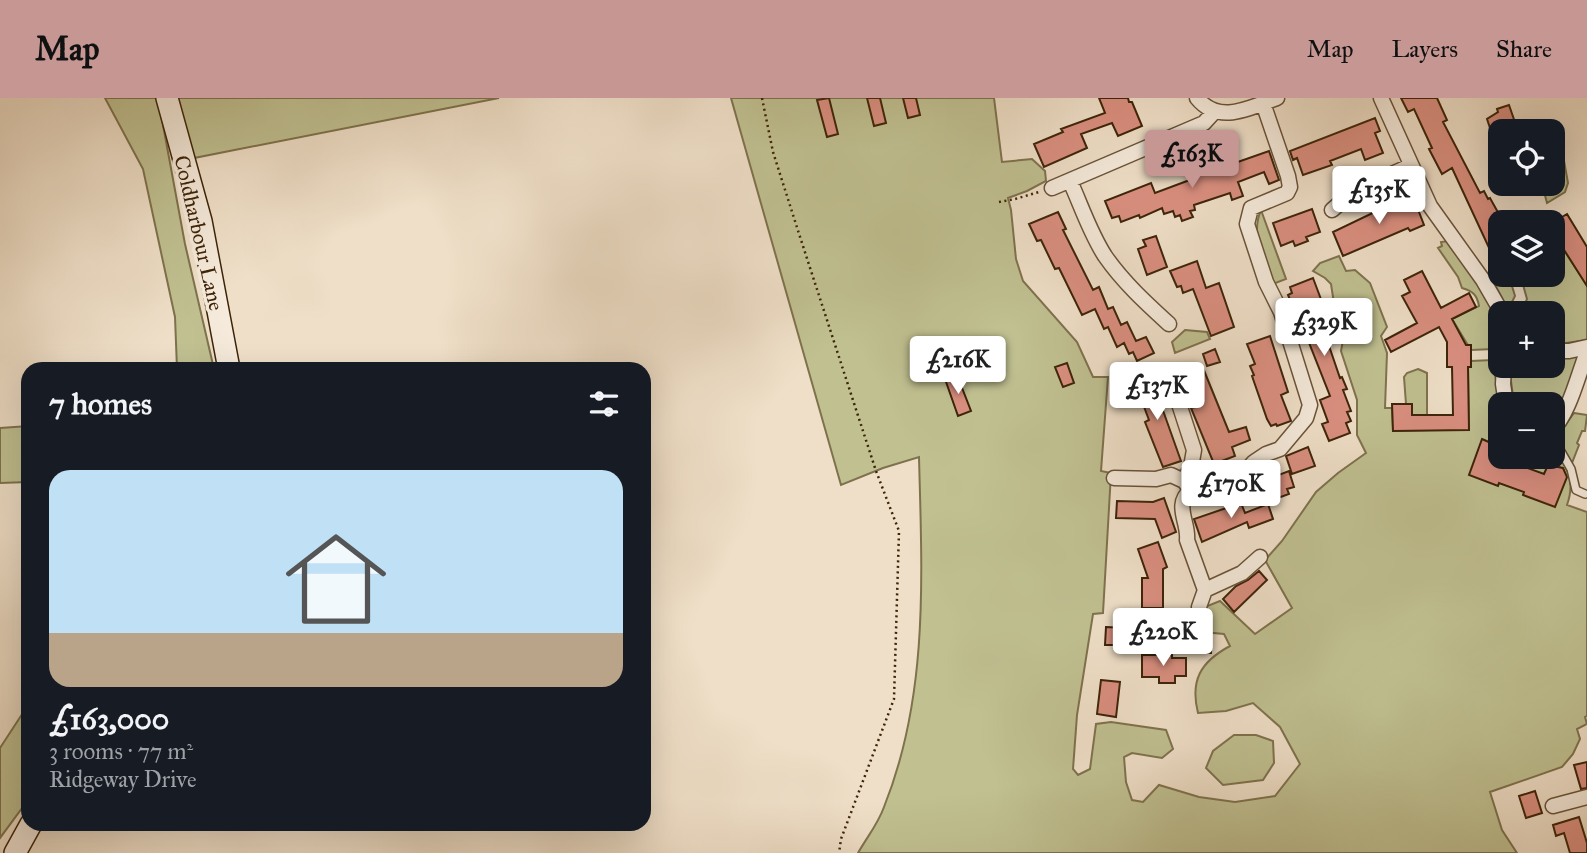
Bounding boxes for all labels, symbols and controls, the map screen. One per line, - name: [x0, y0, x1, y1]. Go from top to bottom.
- text: Map: [35, 29, 99, 69]
- text: Map: [1307, 34, 1354, 64]
- text: Layers: [1392, 34, 1458, 64]
- text: Share: [1496, 34, 1552, 64]
- map controls: [1488, 119, 1565, 469]
- button: locate: [1488, 119, 1565, 196]
- pin: £163K: [1143, 130, 1241, 190]
- text: £163K: [1161, 139, 1223, 167]
- street label: Coldharbour Lane: [168, 153, 230, 313]
- pin: £135K: [1330, 166, 1428, 226]
- text: £135K: [1348, 175, 1410, 203]
- button: layers: [1488, 210, 1565, 287]
- pin: £329K: [1275, 299, 1373, 358]
- button: +: [1488, 301, 1565, 378]
- text: £329K: [1291, 307, 1357, 335]
- pin: £216K: [909, 336, 1007, 396]
- text: £216K: [926, 345, 990, 373]
- pin: £137K: [1108, 362, 1206, 422]
- text: £137K: [1126, 371, 1188, 399]
- icon: filters: [585, 385, 623, 423]
- text: 7 homes: [49, 386, 152, 422]
- button: −: [1488, 392, 1565, 469]
- pin: £170K: [1182, 460, 1280, 520]
- text: £170K: [1197, 469, 1265, 497]
- icon: home: [273, 516, 399, 642]
- pin: £220K: [1114, 608, 1212, 668]
- text: £220K: [1129, 617, 1197, 645]
- text: £163,000: [49, 701, 169, 737]
- text: 3 rooms · 77 m²: [49, 737, 193, 765]
- text: Ridgeway Drive: [49, 765, 197, 793]

